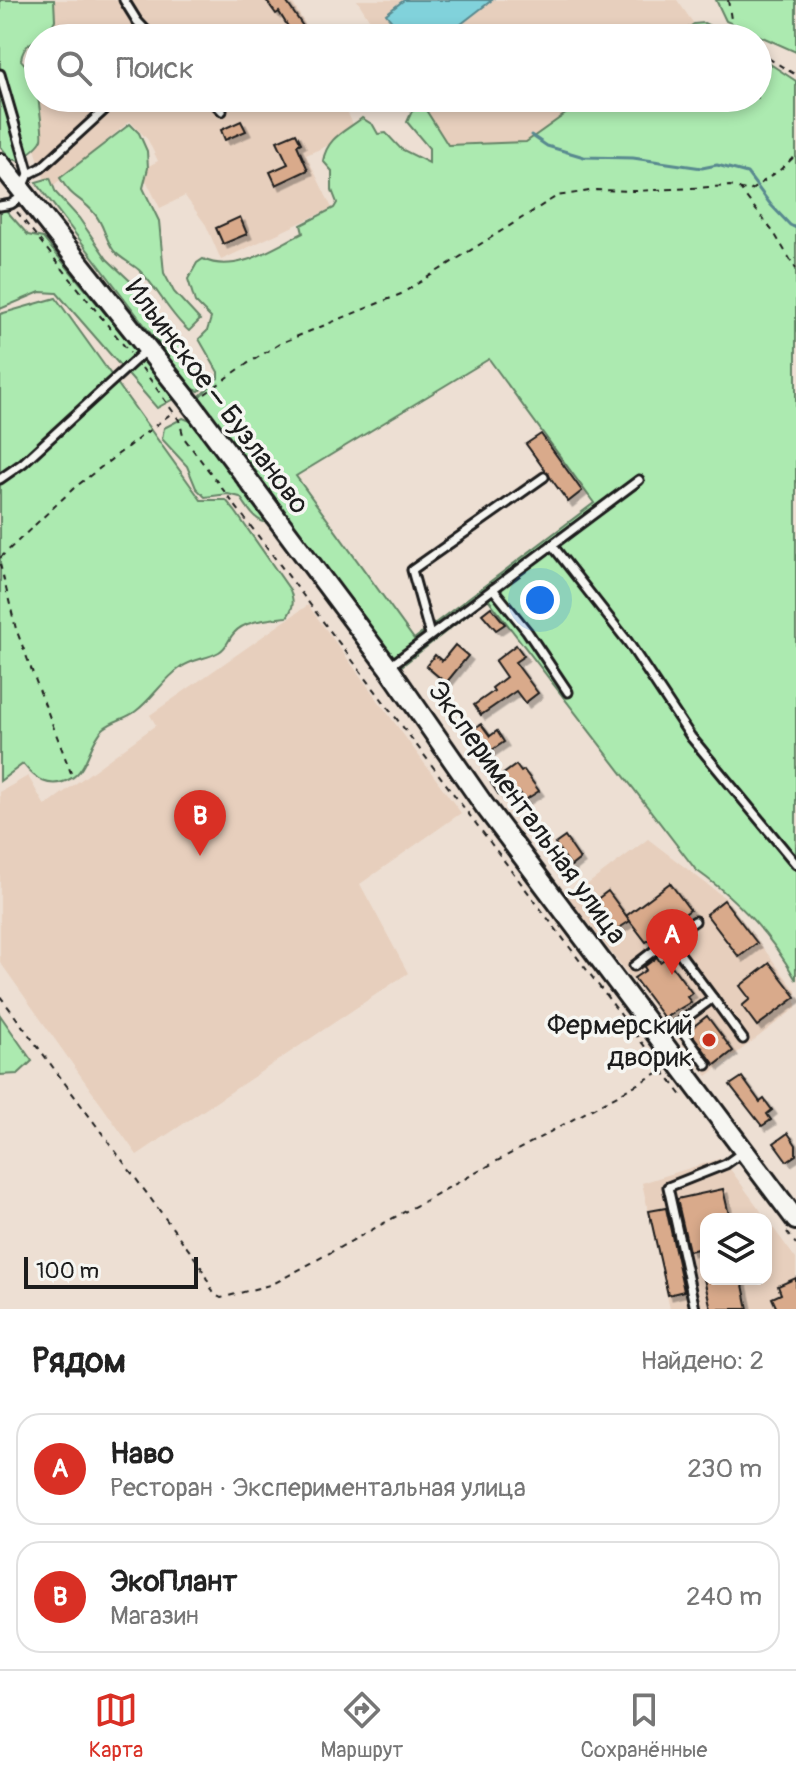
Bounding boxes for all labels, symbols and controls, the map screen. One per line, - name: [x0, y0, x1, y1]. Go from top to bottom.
- search box: [24, 24, 772, 112]
- icon: search: [52, 46, 96, 90]
- text: Поиск: [116, 50, 194, 87]
- street label: Ильинское – Бузланово: [117, 273, 316, 521]
- your location: [520, 580, 560, 620]
- street label: Экспериментальная улица: [420, 675, 634, 951]
- pin: B: [174, 790, 226, 856]
- pin: A: [646, 909, 698, 975]
- place label: Фермерский дворик: [547, 1008, 693, 1075]
- marker: Фермерский дворик: [700, 1031, 718, 1049]
- map controls: [700, 1213, 772, 1285]
- button: layers: [700, 1213, 772, 1285]
- scale bar: [24, 1253, 198, 1289]
- text: 100 m: [36, 1257, 99, 1285]
- text: Рядом: [32, 1340, 126, 1383]
- text: Найдено: 2: [640, 1345, 764, 1377]
- text: Наво: [110, 1435, 174, 1472]
- text: A: [52, 1453, 68, 1485]
- text: 230 m: [687, 1453, 762, 1485]
- text: Ресторан · Экспериментальная улица: [110, 1472, 526, 1504]
- text: ЭкоПлант: [110, 1563, 237, 1600]
- text: B: [53, 1581, 67, 1613]
- text: 240 m: [686, 1581, 762, 1613]
- text: Магазин: [110, 1600, 199, 1632]
- tab: Карта: [89, 1688, 143, 1764]
- tab: Маршрут: [320, 1688, 403, 1764]
- tab: Сохранённые: [581, 1688, 707, 1764]

